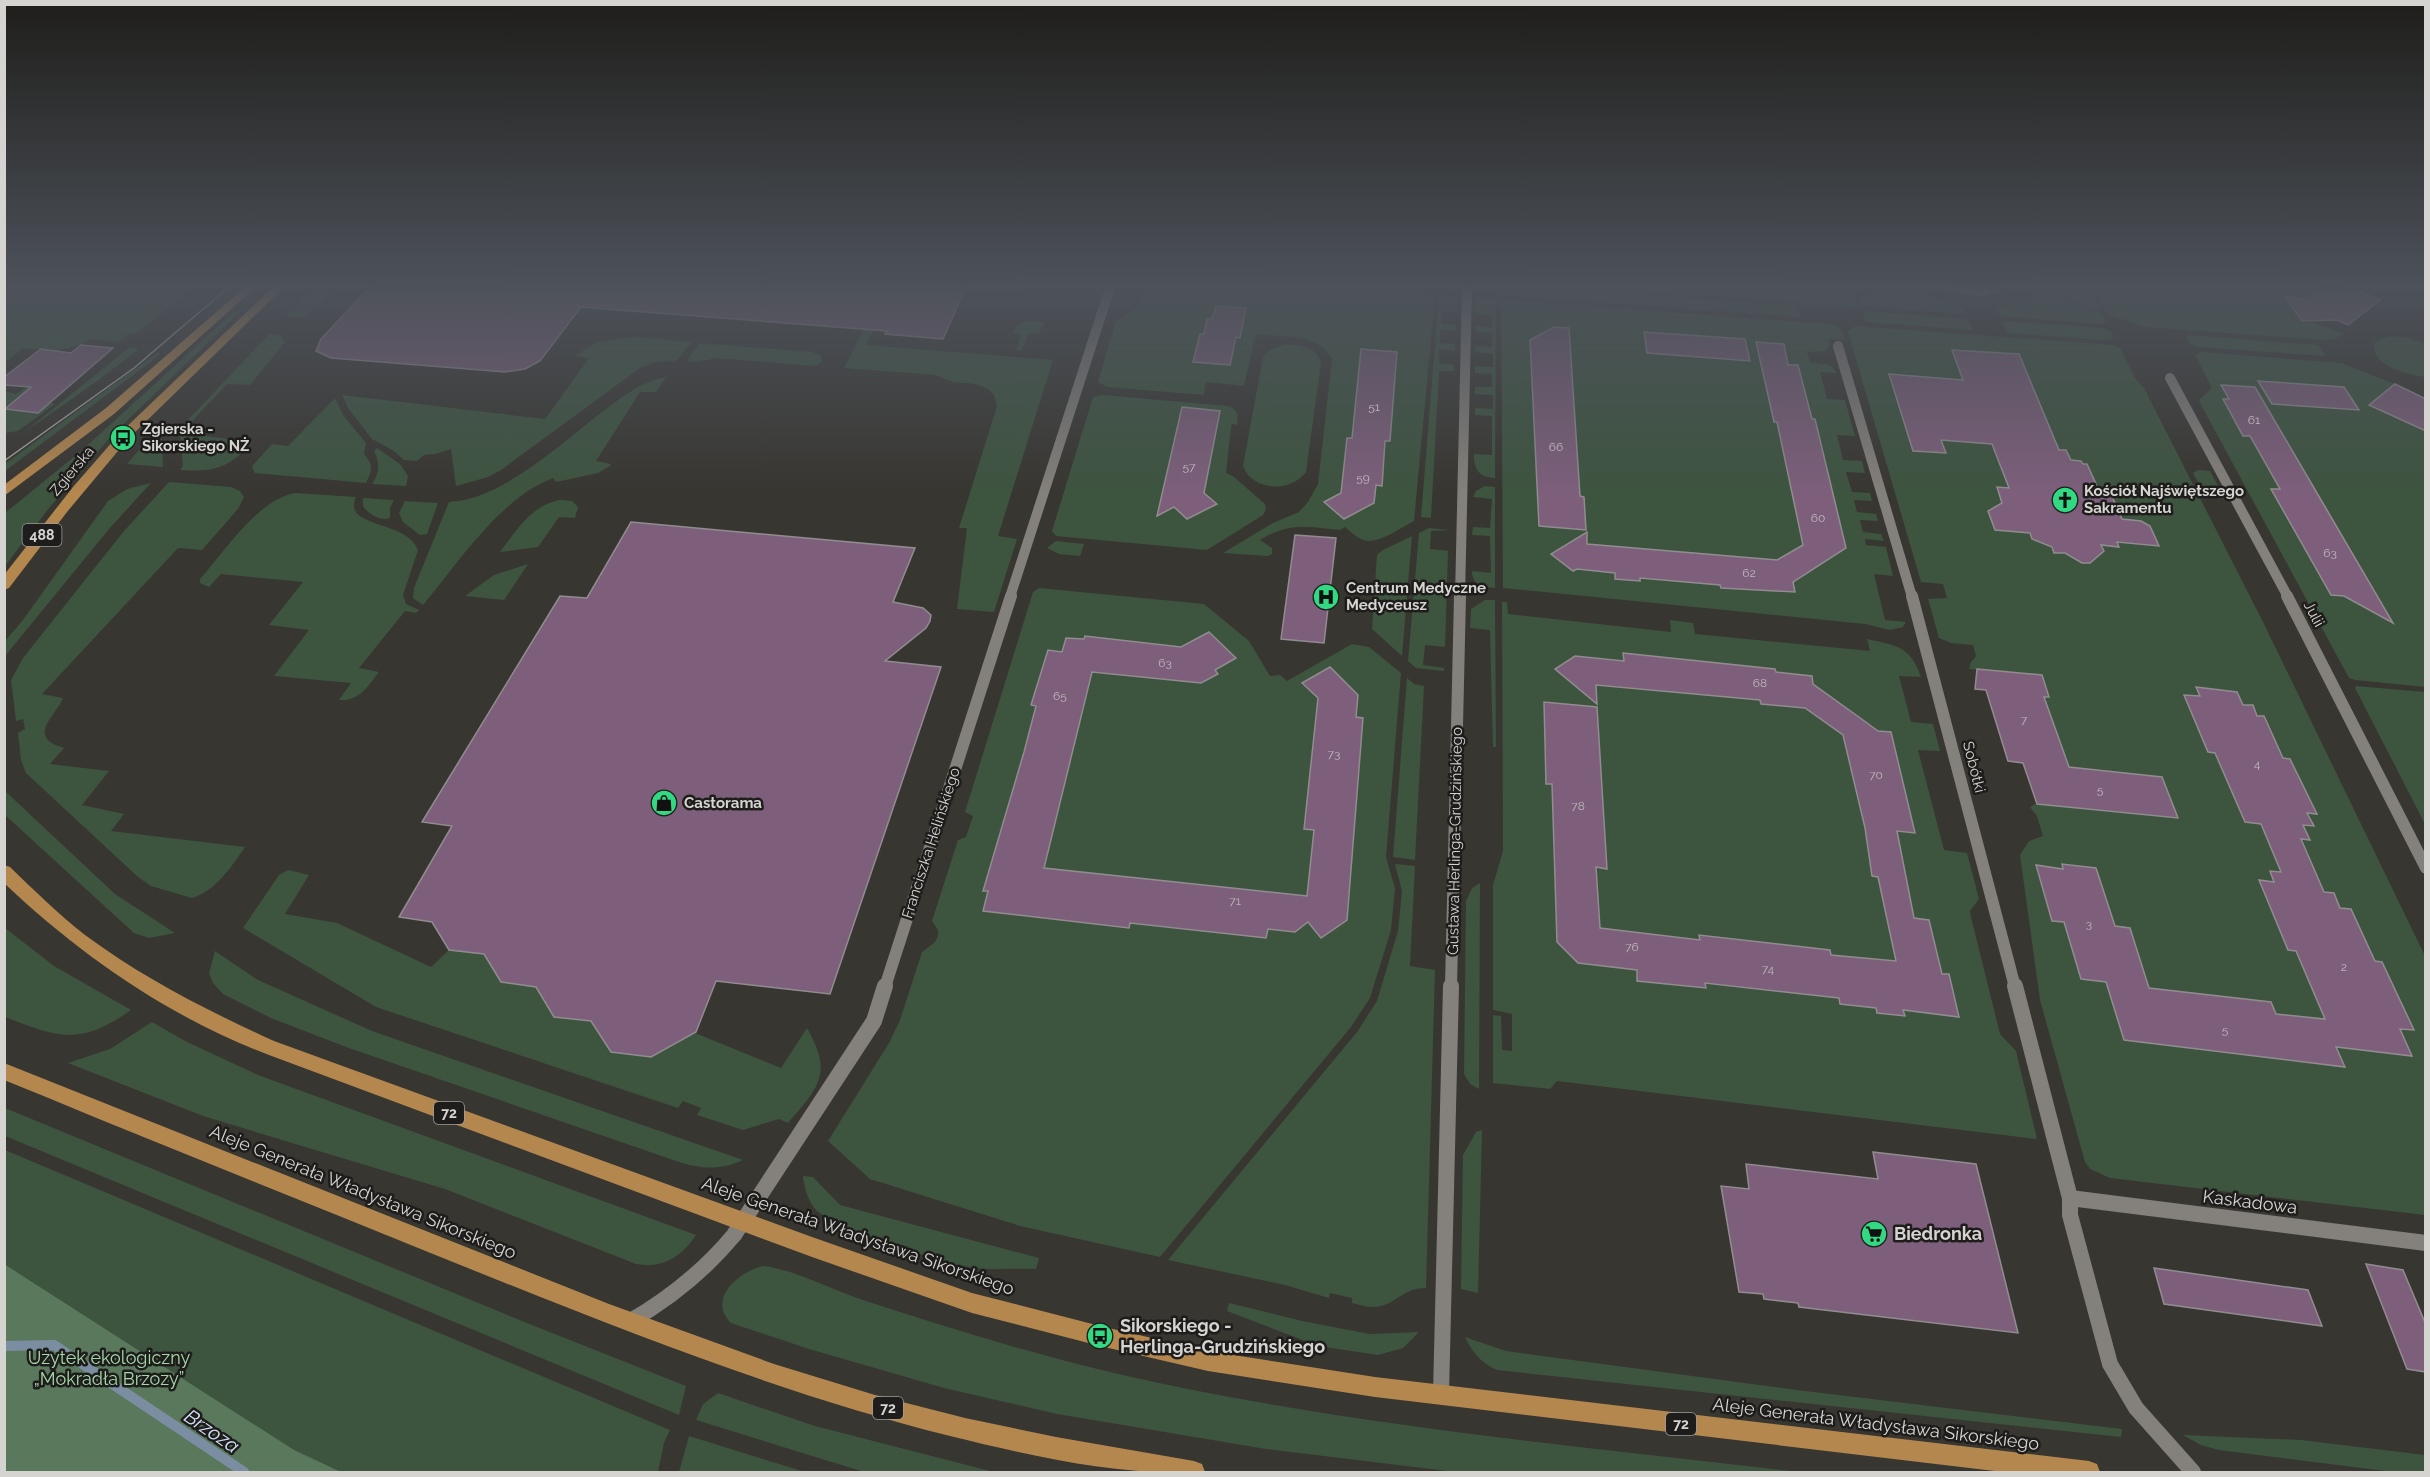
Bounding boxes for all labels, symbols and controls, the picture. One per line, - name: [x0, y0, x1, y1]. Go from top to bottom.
- house number: 51: [1368, 400, 1380, 414]
- house number: 61: [2248, 413, 2260, 427]
- place label: Zgierska - Sikorskiego NŻ: [142, 420, 250, 455]
- bus stop icon: Zgierska - Sikorskiego NŻ: [108, 423, 138, 453]
- house number: 66: [1549, 440, 1563, 454]
- street label: Zgierska: [46, 443, 98, 499]
- house number: 57: [1183, 460, 1196, 474]
- house number: 59: [1356, 471, 1370, 485]
- place label: Kościół Najświętszego Sakramentu: [2084, 482, 2244, 517]
- church icon: Kościół Najświętszego Sakramentu: [2050, 485, 2080, 515]
- house number: 60: [1811, 511, 1825, 525]
- road number: 488: [22, 524, 62, 546]
- house number: 63: [2323, 546, 2337, 560]
- house number: 62: [1742, 566, 1756, 580]
- place label: Centrum Medyczne Medyceusz: [1346, 579, 1486, 614]
- hospital icon: Centrum Medyczne Medyceusz: [1311, 582, 1341, 612]
- street label: Julii: [2300, 598, 2328, 630]
- house number: 63: [1158, 656, 1172, 670]
- house number: 68: [1753, 676, 1767, 690]
- house number: 65: [1053, 689, 1067, 703]
- house number: 7: [2021, 713, 2028, 727]
- street label: Gustawa Herlinga-Grudzińskiego: [1444, 727, 1466, 955]
- street label: Sobótki: [1959, 739, 1989, 795]
- house number: 73: [1328, 747, 1340, 761]
- house number: 4: [2254, 757, 2261, 771]
- street label: Franciszka Helińskiego: [898, 765, 964, 921]
- house number: 70: [1869, 768, 1883, 782]
- house number: 5: [2097, 783, 2104, 797]
- shop icon: Castorama: [649, 788, 679, 818]
- place label: Castorama: [684, 794, 762, 812]
- house number: 78: [1571, 799, 1585, 813]
- house number: 71: [1229, 894, 1241, 908]
- house number: 3: [2086, 917, 2092, 931]
- house number: 76: [1625, 940, 1639, 954]
- house number: 2: [2341, 960, 2347, 974]
- house number: 74: [1762, 962, 1775, 976]
- house number: 5: [2222, 1023, 2229, 1037]
- road number: 72: [434, 1102, 464, 1124]
- street label: Aleje Generała Władysława Sikorskiego: [207, 1120, 520, 1263]
- street label: Aleje Generała Władysława Sikorskiego: [699, 1172, 1017, 1299]
- street label: Kaskadowa: [2202, 1185, 2299, 1218]
- supermarket icon: Biedronka: [1859, 1219, 1889, 1249]
- place label: Biedronka: [1894, 1223, 1982, 1244]
- place label: Sikorskiego - Herlinga-Grudzińskiego: [1120, 1315, 1325, 1357]
- bus stop icon: Sikorskiego - Herlinga-Grudzińskiego: [1085, 1321, 1115, 1351]
- park label: Użytek ekologiczny „Mokradła Brzozy”: [28, 1347, 190, 1389]
- street label: Aleje Generała Władysława Sikorskiego: [1712, 1393, 2041, 1454]
- road number: 72: [873, 1397, 903, 1419]
- water label: Brzoza: [180, 1404, 244, 1458]
- road number: 72: [1666, 1413, 1696, 1435]

